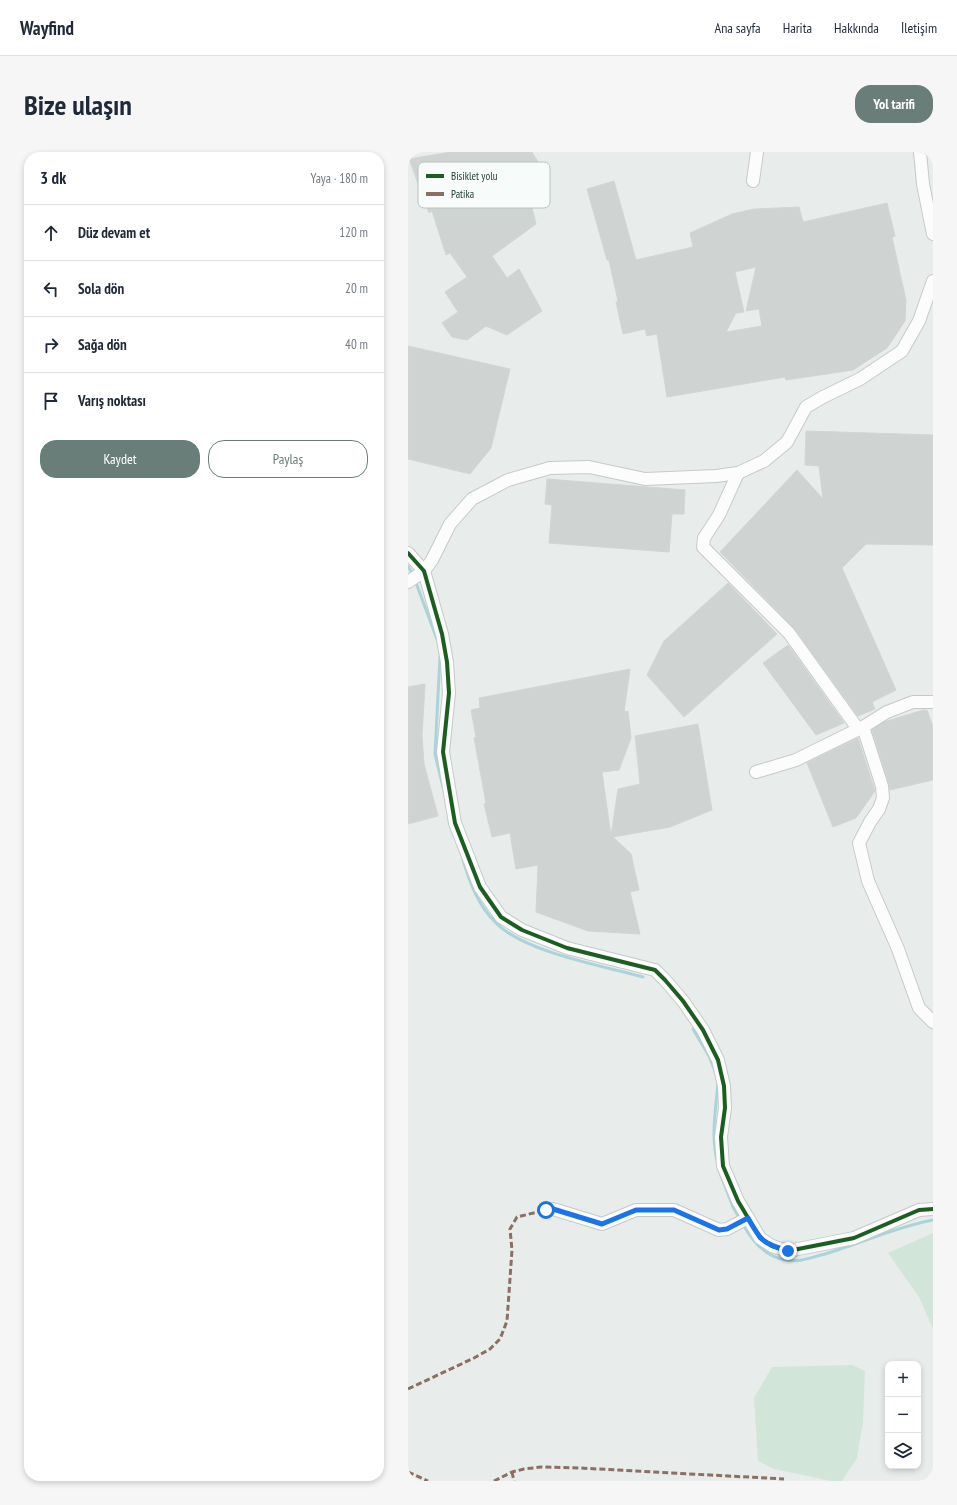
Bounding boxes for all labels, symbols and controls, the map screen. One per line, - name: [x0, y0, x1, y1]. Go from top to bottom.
- text: Wayfind: [20, 16, 74, 40]
- text: Ana sayfa: [715, 19, 761, 37]
- text: Harita: [783, 19, 812, 37]
- text: Hakkında: [834, 19, 879, 37]
- text: İletişim: [901, 19, 937, 37]
- button: Yol tarifi: [855, 85, 933, 123]
- text: Bize ulaşın: [24, 86, 132, 123]
- legend: [418, 162, 550, 208]
- text: 3 dk: [40, 167, 66, 189]
- text: Bisiklet yolu: [451, 169, 498, 183]
- text: Yaya · 180 m: [311, 170, 368, 187]
- text: Patika: [451, 187, 474, 201]
- icon: ahead: [40, 222, 62, 244]
- text: Düz devam et: [78, 223, 150, 242]
- text: 120 m: [339, 224, 368, 241]
- icon: left: [40, 278, 62, 300]
- text: Sola dön: [78, 279, 124, 298]
- text: 20 m: [345, 280, 368, 297]
- icon: right: [40, 334, 62, 356]
- text: Sağa dön: [78, 335, 127, 354]
- text: 40 m: [345, 336, 368, 353]
- icon: arrive: [40, 390, 62, 412]
- text: Varış noktası: [78, 391, 146, 410]
- button: Kaydet: [40, 440, 200, 478]
- button: Paylaş: [208, 440, 368, 478]
- route start: [537, 1201, 555, 1219]
- route end: [779, 1242, 797, 1260]
- map controls: [885, 1361, 921, 1469]
- button: +: [885, 1361, 921, 1397]
- button: −: [885, 1397, 921, 1433]
- button: layers: [885, 1433, 921, 1469]

